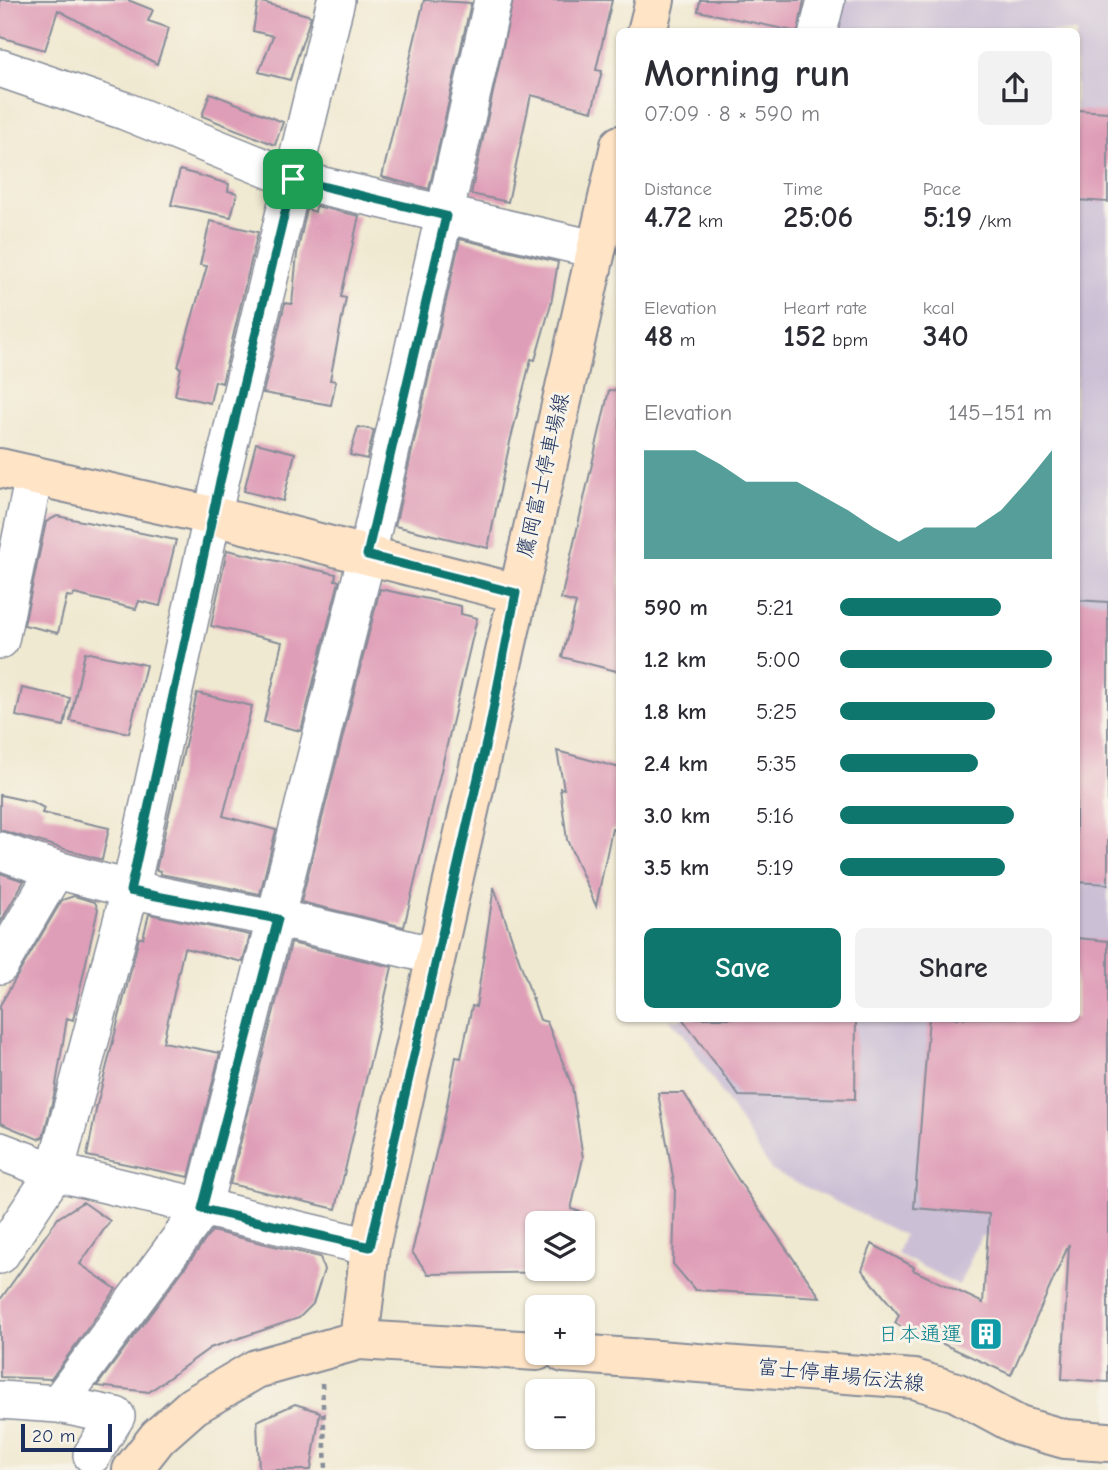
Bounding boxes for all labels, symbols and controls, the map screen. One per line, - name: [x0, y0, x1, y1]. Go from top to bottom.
- button: share: [978, 51, 1052, 125]
- text: Morning run: [644, 52, 850, 96]
- text: 07:09 · 8 × 590 m: [644, 100, 820, 127]
- pin: [263, 149, 323, 209]
- icon: arrive: [274, 160, 312, 198]
- text: Distance: [644, 178, 712, 200]
- text: Time: [783, 178, 823, 200]
- text: Pace: [923, 178, 961, 200]
- text: 4.72: [644, 200, 692, 235]
- text: 25:06: [783, 200, 853, 235]
- text: 5:19: [923, 200, 972, 235]
- text: km: [692, 210, 723, 232]
- text: /km: [972, 210, 1012, 232]
- text: Elevation: [644, 297, 717, 319]
- text: Heart rate: [783, 297, 867, 319]
- text: kcal: [923, 297, 955, 319]
- text: 48: [644, 319, 673, 354]
- text: 152: [783, 319, 826, 354]
- text: 340: [923, 319, 969, 354]
- text: m: [673, 329, 696, 351]
- text: bpm: [826, 329, 868, 351]
- street label: 鷹岡富士停車場線: [512, 390, 574, 560]
- text: Elevation: [644, 399, 732, 426]
- text: 145–151 m: [948, 399, 1052, 426]
- text: 590 m: [644, 594, 708, 621]
- text: 5:21: [756, 594, 794, 621]
- text: 1.2 km: [644, 646, 706, 673]
- text: 5:00: [756, 646, 801, 673]
- text: 1.8 km: [644, 698, 707, 725]
- text: 5:25: [756, 698, 797, 725]
- text: 2.4 km: [644, 750, 708, 777]
- text: 5:35: [756, 750, 797, 777]
- text: 3.0 km: [644, 802, 710, 829]
- text: 5:16: [756, 802, 794, 829]
- text: 3.5 km: [644, 854, 709, 881]
- text: 5:19: [756, 854, 794, 881]
- button: Save: [644, 928, 841, 1008]
- button: Share: [855, 928, 1052, 1008]
- map controls: [525, 1211, 595, 1449]
- button: layers: [525, 1211, 595, 1281]
- button: +: [525, 1295, 595, 1365]
- building icon: 日本通運: [967, 1315, 1005, 1353]
- place label: 日本通運: [878, 1322, 962, 1346]
- street label: 富士停車場伝法線: [756, 1354, 926, 1396]
- button: −: [525, 1379, 595, 1449]
- scale bar: [21, 1421, 112, 1453]
- text: 20 m: [32, 1425, 76, 1447]

